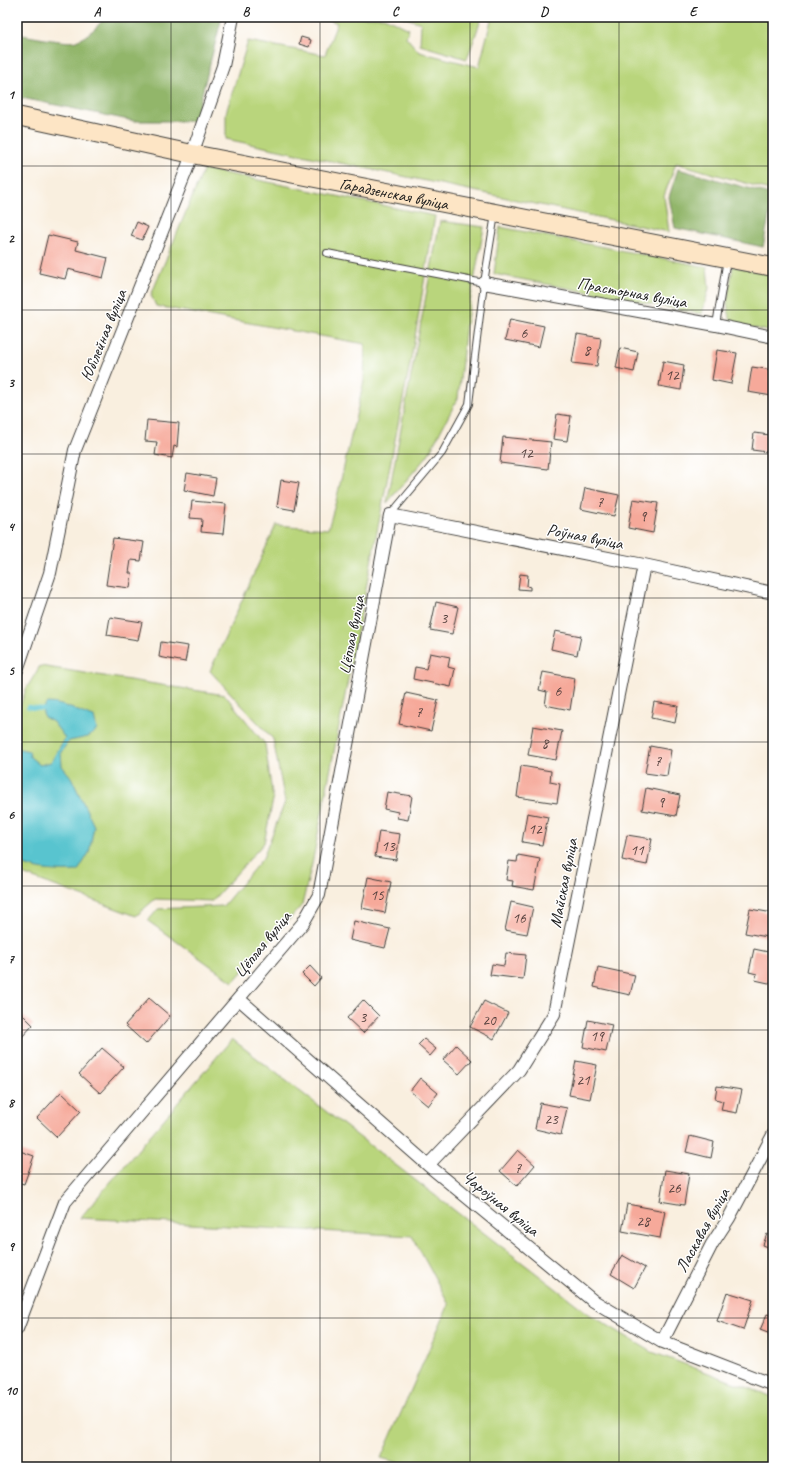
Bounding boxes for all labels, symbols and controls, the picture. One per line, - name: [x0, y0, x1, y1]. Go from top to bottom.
- text: A: [94, 4, 102, 20]
- text: B: [243, 4, 251, 20]
- text: C: [392, 4, 400, 20]
- text: D: [540, 4, 549, 20]
- text: E: [690, 4, 699, 20]
- text: 1: [8, 87, 16, 103]
- street label: Гарадзенская вуліца: [338, 173, 452, 215]
- text: 2: [8, 231, 15, 247]
- street label: Прасторная вуліца: [576, 273, 690, 313]
- street label: Юбілейная вуліца: [76, 285, 132, 384]
- house number: 6: [521, 324, 529, 343]
- house number: 8: [584, 341, 592, 360]
- house number: 12: [665, 366, 680, 385]
- text: 3: [8, 375, 15, 391]
- house number: 12: [519, 444, 534, 463]
- house number: 7: [597, 493, 605, 512]
- house number: 9: [640, 507, 648, 526]
- text: 4: [8, 519, 16, 535]
- street label: Роўная вуліца: [545, 519, 626, 554]
- street label: Цёплая вуліца: [334, 592, 370, 676]
- house number: 3: [441, 609, 449, 628]
- text: 5: [8, 663, 15, 679]
- house number: 6: [555, 682, 563, 701]
- house number: 7: [416, 703, 424, 722]
- house number: 8: [542, 734, 550, 753]
- house number: 7: [655, 752, 663, 771]
- house number: 9: [658, 793, 666, 812]
- text: 6: [8, 807, 15, 823]
- house number: 12: [528, 820, 543, 839]
- street label: Майская вуліца: [545, 835, 583, 930]
- house number: 13: [381, 837, 396, 856]
- house number: 11: [630, 841, 645, 860]
- house number: 15: [370, 886, 385, 905]
- street label: Цёплая вуліца: [229, 905, 297, 982]
- house number: 16: [512, 909, 527, 928]
- text: 7: [8, 951, 15, 967]
- house number: 3: [360, 1008, 368, 1027]
- house number: 20: [482, 1011, 497, 1030]
- house number: 19: [590, 1027, 605, 1046]
- house number: 21: [576, 1071, 591, 1090]
- text: 8: [8, 1095, 16, 1111]
- house number: 23: [544, 1110, 559, 1129]
- house number: 7: [515, 1159, 523, 1178]
- street label: Чароўная вуліца: [458, 1166, 544, 1242]
- house number: 26: [667, 1179, 682, 1198]
- street label: Ласкавая вуліца: [671, 1183, 735, 1276]
- house number: 28: [636, 1212, 651, 1231]
- text: 9: [8, 1239, 15, 1255]
- text: 10: [5, 1383, 18, 1399]

